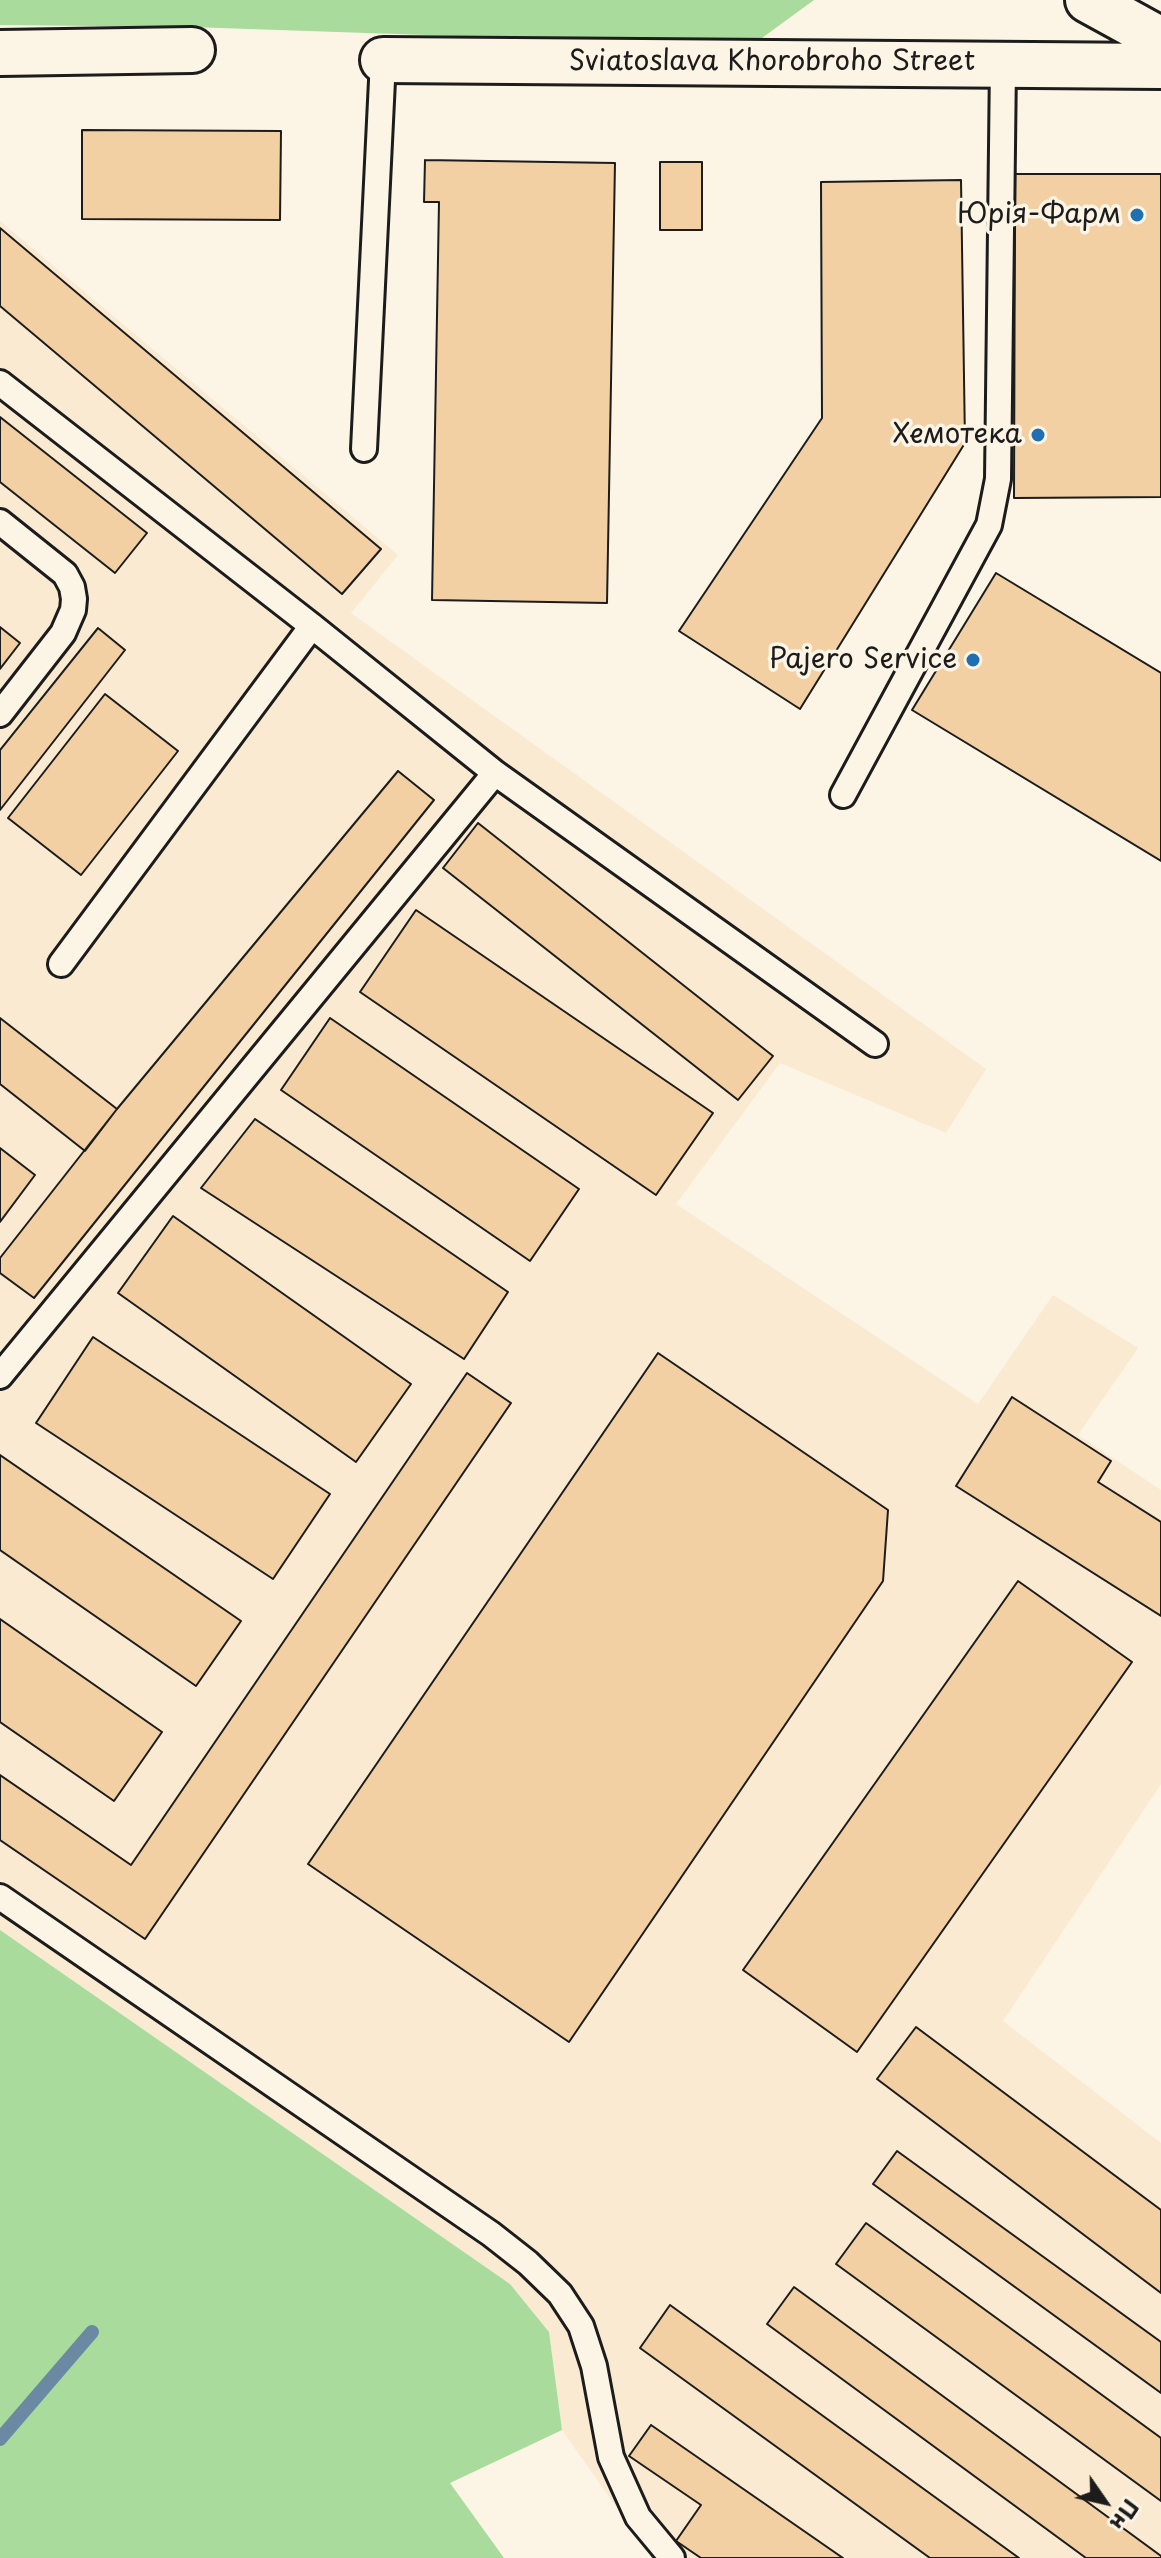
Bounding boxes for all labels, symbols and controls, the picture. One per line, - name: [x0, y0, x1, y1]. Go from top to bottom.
- street label: Sviatoslava Khorobroho Street: [569, 45, 975, 79]
- place label: Юрія-Фарм: [957, 198, 1121, 232]
- marker: Юрія-Фарм: [1128, 206, 1146, 224]
- place label: Хемотека: [893, 418, 1022, 452]
- marker: Хемотека: [1029, 426, 1047, 444]
- place label: Pajero Service: [769, 643, 957, 677]
- marker: Pajero Service: [964, 651, 982, 669]
- north arrow: [1065, 2462, 1145, 2542]
- text: Пн: [1103, 2493, 1148, 2538]

